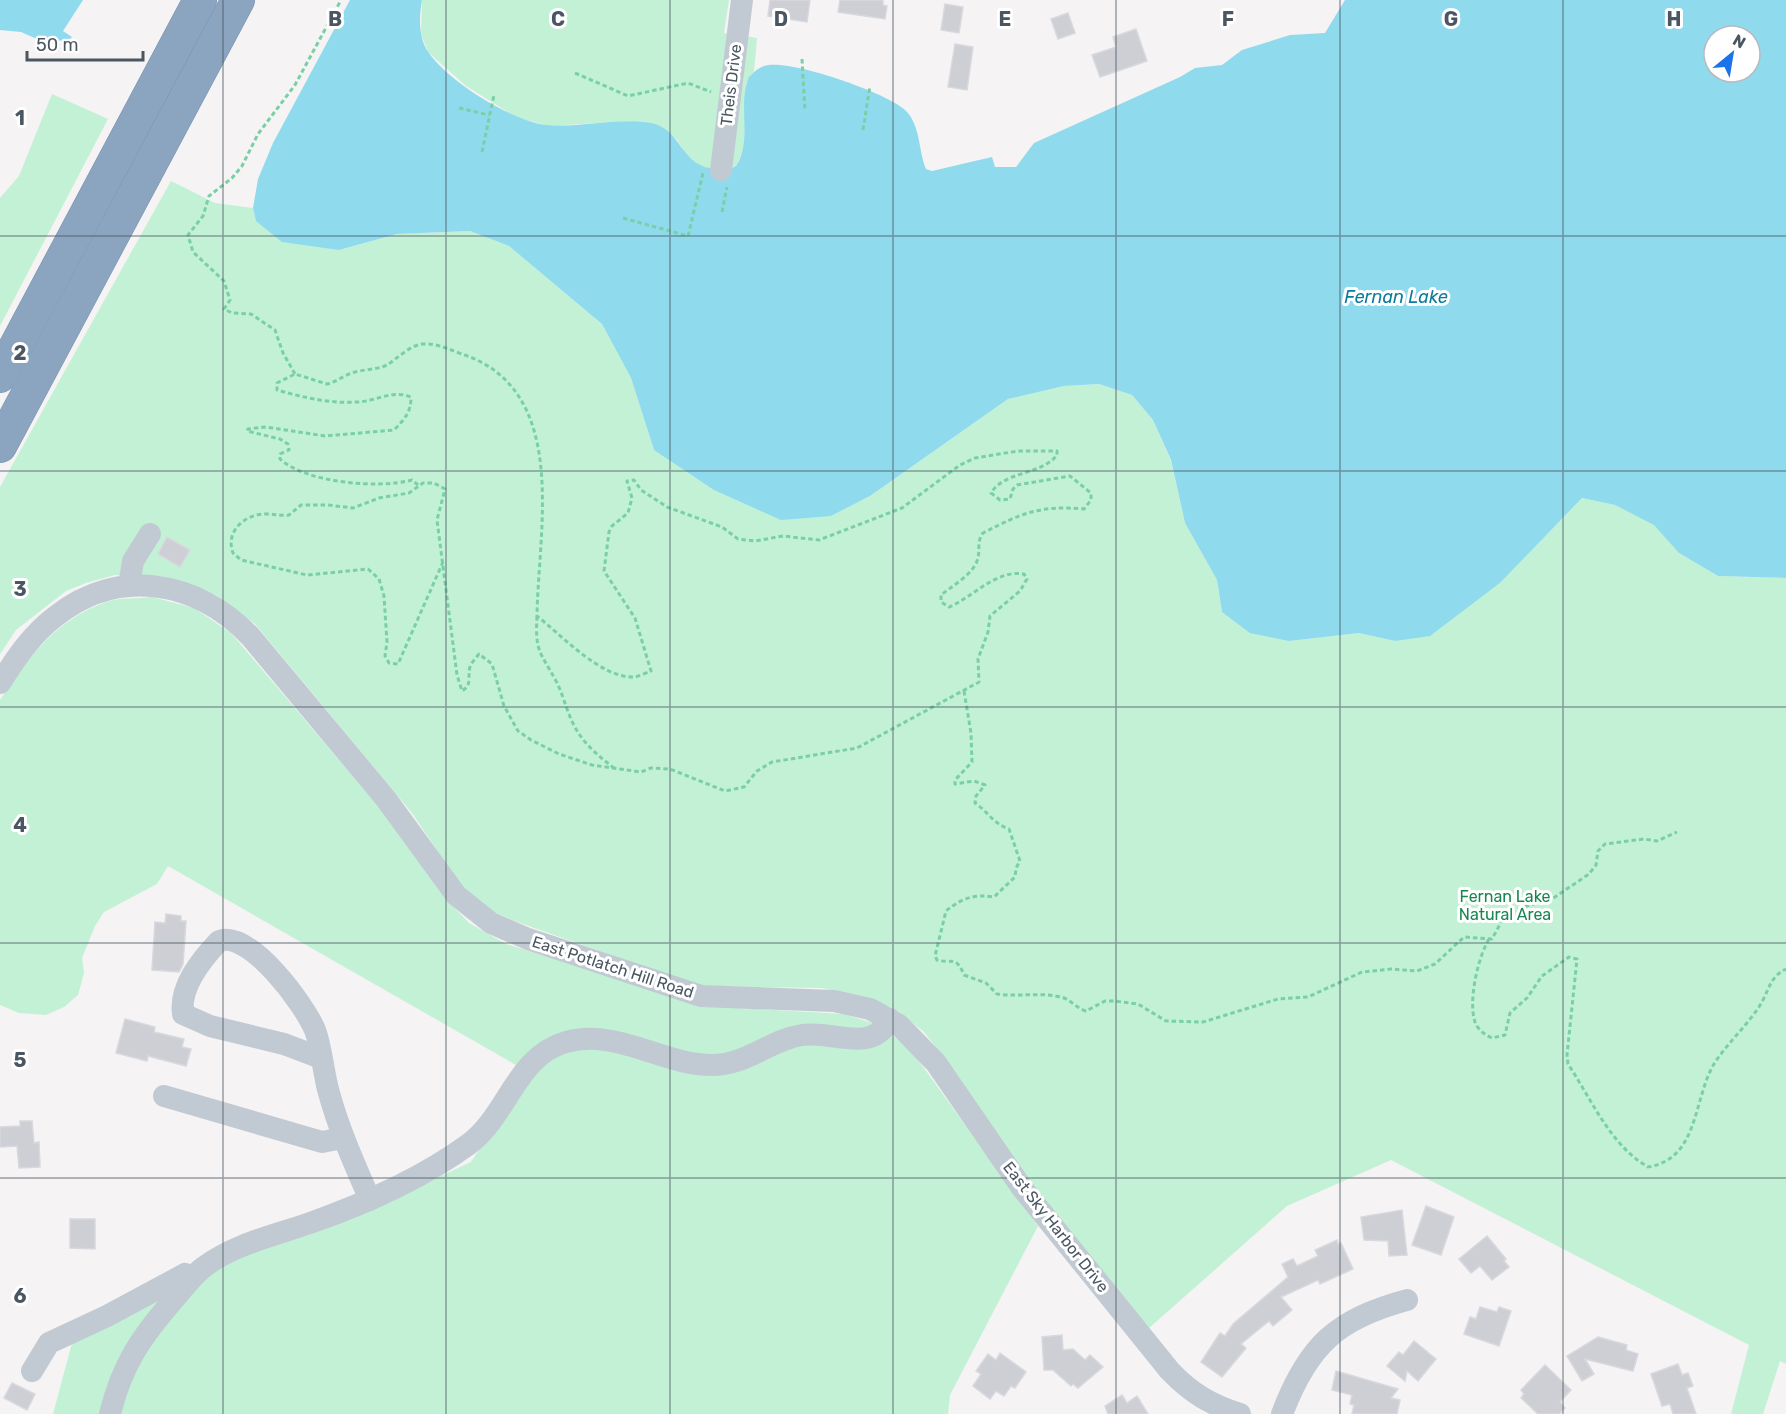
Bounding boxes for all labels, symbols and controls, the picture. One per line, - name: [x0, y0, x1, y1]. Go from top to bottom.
- text: B: [328, 7, 342, 31]
- text: C: [551, 7, 565, 31]
- text: D: [774, 7, 788, 31]
- text: E: [999, 7, 1011, 31]
- text: F: [1222, 7, 1234, 31]
- text: G: [1444, 7, 1458, 31]
- text: H: [1667, 7, 1681, 31]
- scale bar: [27, 24, 142, 62]
- north arrow: [1702, 24, 1762, 84]
- text: N: [1730, 30, 1749, 53]
- text: 50 m: [36, 34, 79, 56]
- street label: Theis Drive: [717, 43, 745, 127]
- text: 1: [15, 106, 25, 130]
- water label: Fernan Lake: [1344, 286, 1448, 308]
- text: 2: [14, 341, 27, 365]
- text: 3: [13, 577, 27, 601]
- text: 4: [13, 813, 27, 837]
- park label: Fernan Lake Natural Area: [1459, 887, 1551, 924]
- street label: East Potlatch Hill Road: [530, 932, 696, 1002]
- text: 5: [14, 1048, 27, 1072]
- street label: East Sky Harbor Drive: [999, 1158, 1113, 1296]
- text: 6: [13, 1284, 27, 1308]

